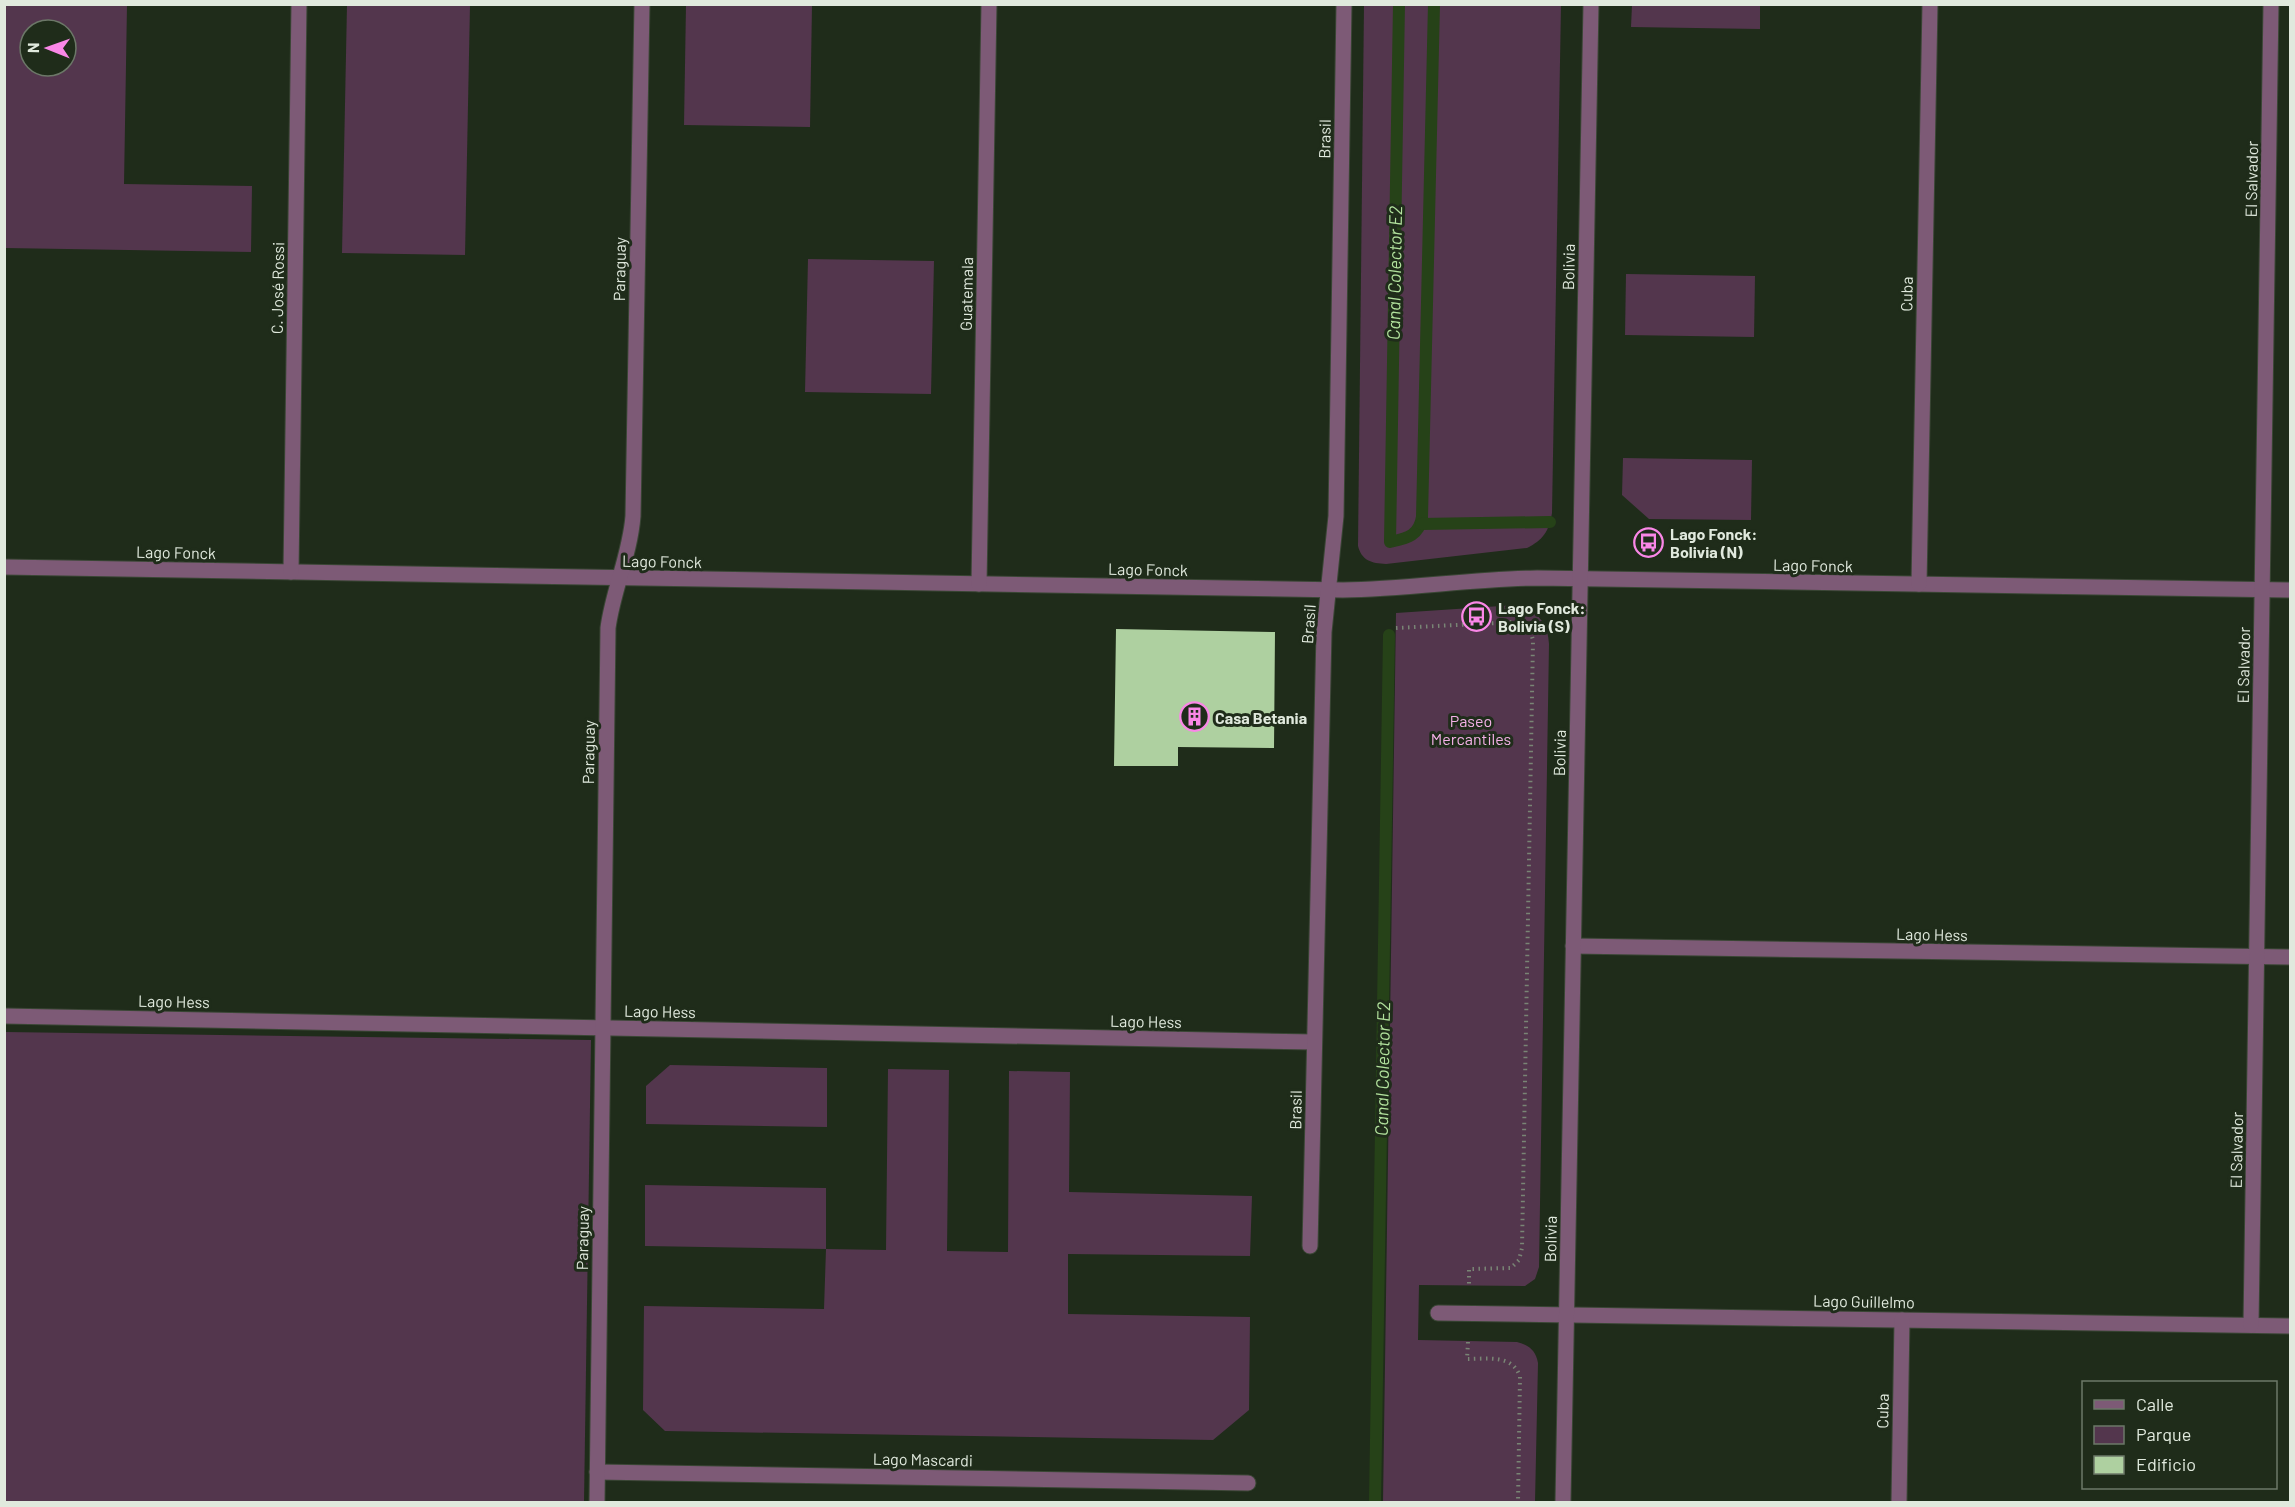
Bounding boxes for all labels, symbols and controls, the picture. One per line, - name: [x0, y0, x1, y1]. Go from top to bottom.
- north arrow: [18, 18, 78, 78]
- text: N: [23, 42, 42, 53]
- street label: Brasil: [1314, 119, 1334, 159]
- street label: El Salvador: [2241, 140, 2261, 217]
- water label: Canal Colector E2: [1382, 206, 1406, 340]
- street label: Paraguay: [609, 236, 629, 301]
- street label: C. José Rossi: [267, 242, 287, 334]
- street label: Bolivia: [1558, 244, 1578, 290]
- street label: Guatemala: [956, 257, 976, 331]
- street label: Cuba: [1896, 276, 1916, 312]
- place label: Lago Fonck: Bolivia (N): [1670, 524, 1757, 561]
- bus stop icon: Lago Fonck: Bolivia (N): [1633, 526, 1665, 558]
- street label: Lago Fonck: [136, 542, 216, 562]
- street label: Lago Fonck: [622, 551, 702, 571]
- street label: Lago Fonck: [1773, 555, 1853, 575]
- street label: Lago Fonck: [1108, 559, 1188, 579]
- place label: Lago Fonck: Bolivia (S): [1498, 598, 1585, 635]
- bus stop icon: Lago Fonck: Bolivia (S): [1461, 600, 1493, 632]
- street label: Brasil: [1297, 604, 1319, 644]
- street label: El Salvador: [2233, 626, 2253, 703]
- building icon: Casa Betania: [1178, 701, 1210, 733]
- place label: Casa Betania: [1215, 708, 1307, 727]
- park label: Paseo Mercantiles: [1431, 711, 1511, 748]
- street label: Paraguay: [578, 719, 598, 784]
- street label: Bolivia: [1549, 730, 1569, 776]
- street label: Lago Hess: [1896, 924, 1968, 944]
- street label: Lago Hess: [138, 991, 210, 1011]
- street label: Lago Hess: [624, 1001, 696, 1021]
- water label: Canal Colector E2: [1370, 1002, 1394, 1136]
- street label: Lago Hess: [1110, 1011, 1182, 1031]
- street label: Brasil: [1285, 1090, 1305, 1130]
- street label: El Salvador: [2226, 1111, 2246, 1188]
- street label: Paraguay: [572, 1205, 592, 1270]
- street label: Bolivia: [1540, 1216, 1560, 1262]
- street label: Lago Guillelmo: [1813, 1291, 1915, 1311]
- legend: [2082, 1381, 2277, 1489]
- street label: Cuba: [1872, 1393, 1892, 1429]
- text: Calle: [2136, 1393, 2174, 1415]
- text: Parque: [2136, 1423, 2191, 1445]
- street label: Lago Mascardi: [873, 1449, 973, 1469]
- text: Edificio: [2136, 1453, 2196, 1475]

